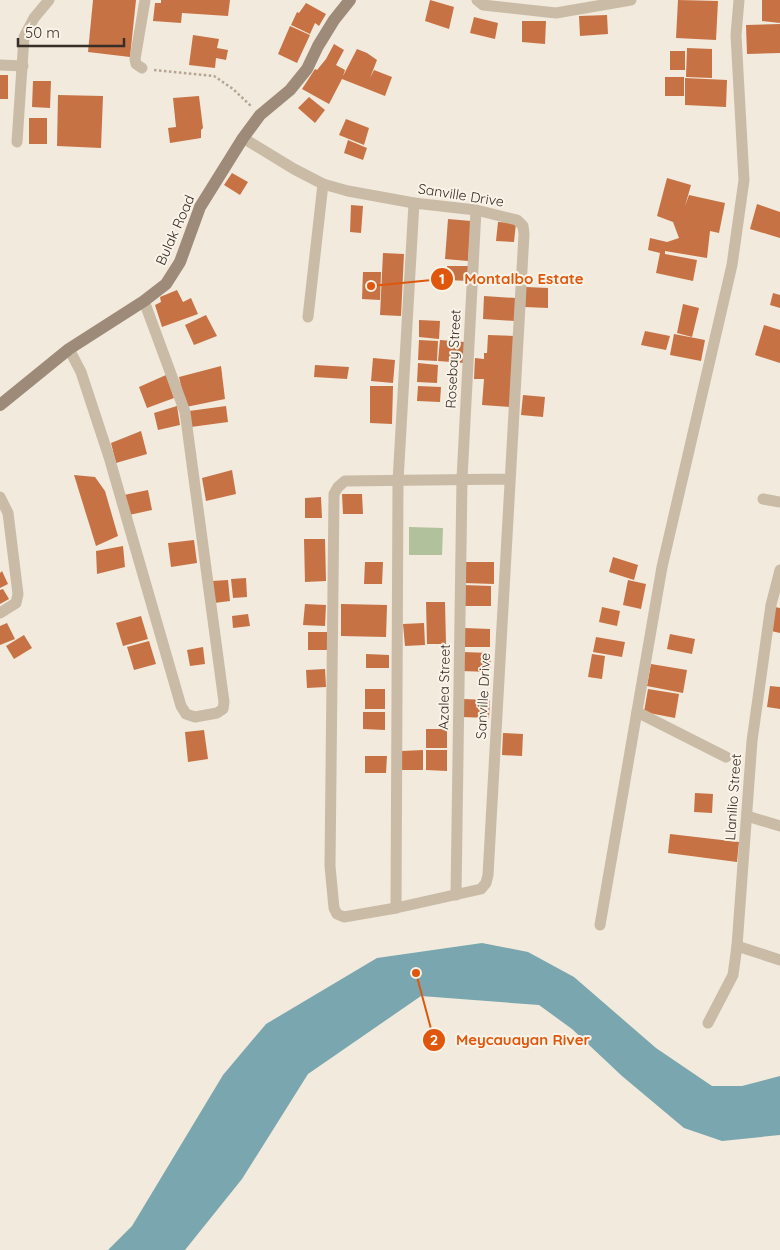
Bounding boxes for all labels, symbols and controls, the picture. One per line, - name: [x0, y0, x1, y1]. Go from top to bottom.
- scale bar: [18, 15, 124, 47]
- text: 50 m: [25, 23, 60, 42]
- street label: Sanville Drive: [417, 179, 505, 211]
- street label: Bulak Road: [152, 192, 198, 268]
- callout: Montalbo Estate: [429, 264, 594, 294]
- text: 1: [439, 269, 445, 288]
- text: Montalbo Estate: [464, 269, 584, 288]
- street label: Rosebay Street: [441, 309, 465, 409]
- street label: Azalea Street: [434, 644, 454, 730]
- street label: Sanville Drive: [472, 652, 494, 740]
- street label: Llanilio Street: [721, 753, 745, 841]
- callout: Meycauayan River: [421, 1025, 600, 1055]
- text: 2: [430, 1030, 438, 1049]
- text: Meycauayan River: [456, 1030, 590, 1049]

